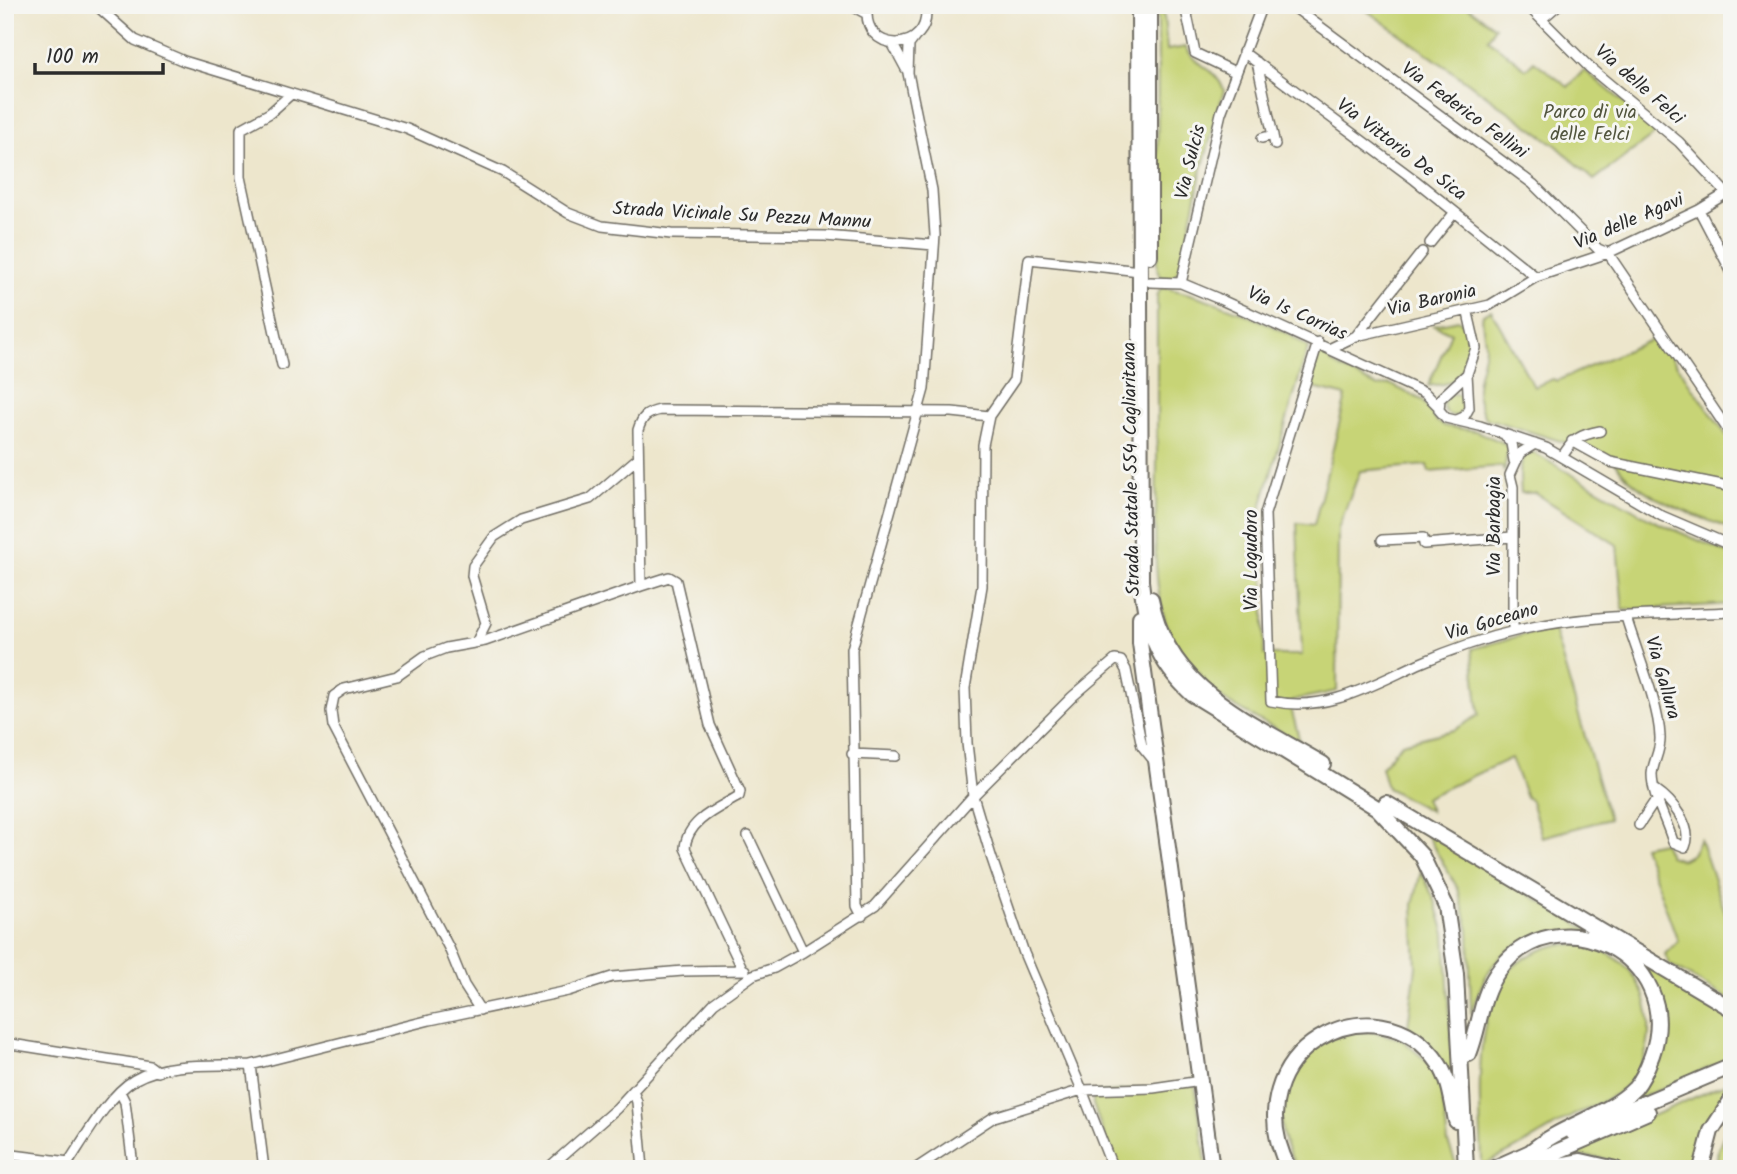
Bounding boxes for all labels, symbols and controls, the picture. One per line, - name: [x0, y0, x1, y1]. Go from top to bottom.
- scale bar: [35, 32, 163, 76]
- street label: Via delle Felci: [1587, 37, 1692, 134]
- text: 100 m: [46, 41, 99, 74]
- street label: Via Federico Fellini: [1394, 55, 1535, 168]
- street label: Via Vittorio De Sica: [1329, 91, 1473, 209]
- park label: Parco di via delle Felci: [1543, 98, 1637, 150]
- street label: Via Sulcis: [1167, 121, 1215, 203]
- street label: Via delle Agavi: [1569, 185, 1690, 259]
- street label: Strada Vicinale Su Pezzu Mannu: [612, 194, 872, 238]
- street label: Via Baronia: [1384, 276, 1480, 326]
- street label: Via Is Corrias: [1242, 279, 1352, 349]
- street label: Strada Statale 554 Cagliaritana: [1115, 342, 1149, 596]
- street label: Via Barbagia: [1480, 476, 1510, 576]
- street label: Via Logudoro: [1237, 509, 1267, 611]
- street label: Via Goceano: [1442, 594, 1542, 650]
- street label: Via Gallura: [1636, 633, 1688, 723]

